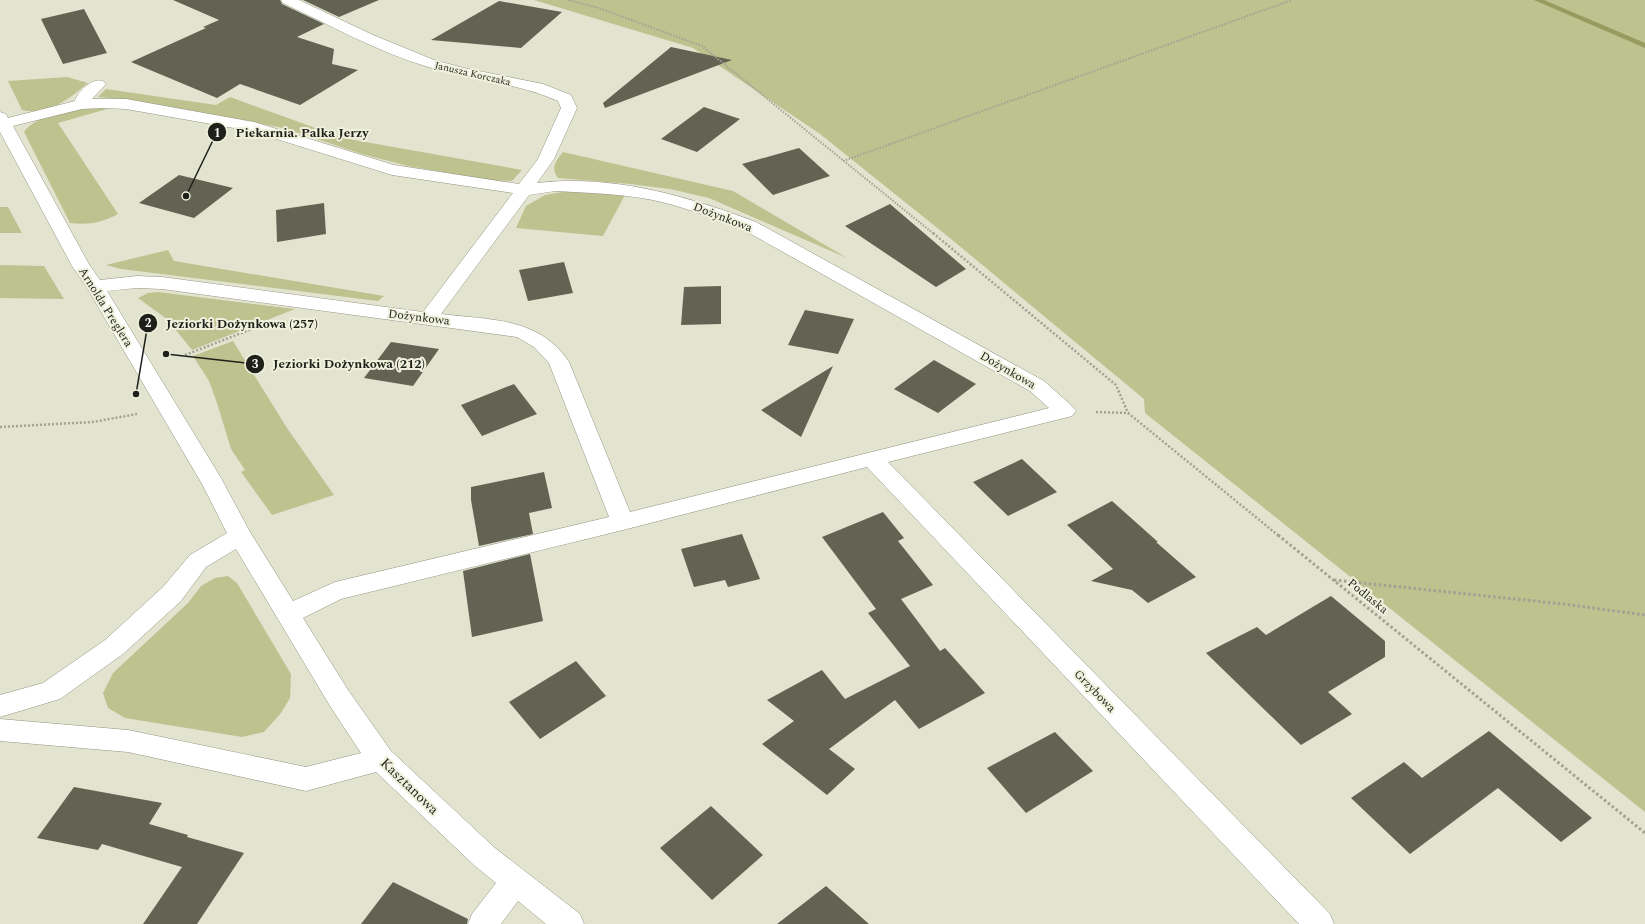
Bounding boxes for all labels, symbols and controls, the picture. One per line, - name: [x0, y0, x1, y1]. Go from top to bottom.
- street label: Janusza Korczaka: [433, 57, 512, 91]
- callout: Piekarnia. Palka Jerzy: [207, 120, 376, 145]
- text: Piekarnia. Palka Jerzy: [236, 123, 369, 143]
- text: 1: [214, 124, 220, 143]
- street label: Dożynkowa: [690, 197, 755, 237]
- street label: Arnolda Preglera: [73, 264, 138, 351]
- street label: Dożynkowa: [387, 304, 451, 331]
- callout: Jeziorki Dożynkowa (257): [138, 311, 326, 336]
- text: 2: [145, 314, 152, 333]
- text: Jeziorki Dożynkowa (257): [166, 314, 318, 334]
- street label: Dożynkowa: [976, 347, 1039, 394]
- callout: Jeziorki Dożynkowa (212): [245, 351, 433, 376]
- text: Jeziorki Dożynkowa (212): [273, 354, 425, 374]
- text: 3: [252, 355, 259, 374]
- street label: Podlaska: [1343, 574, 1392, 619]
- street label: Grzybowa: [1069, 665, 1120, 717]
- street label: Kasztanowa: [376, 753, 444, 820]

